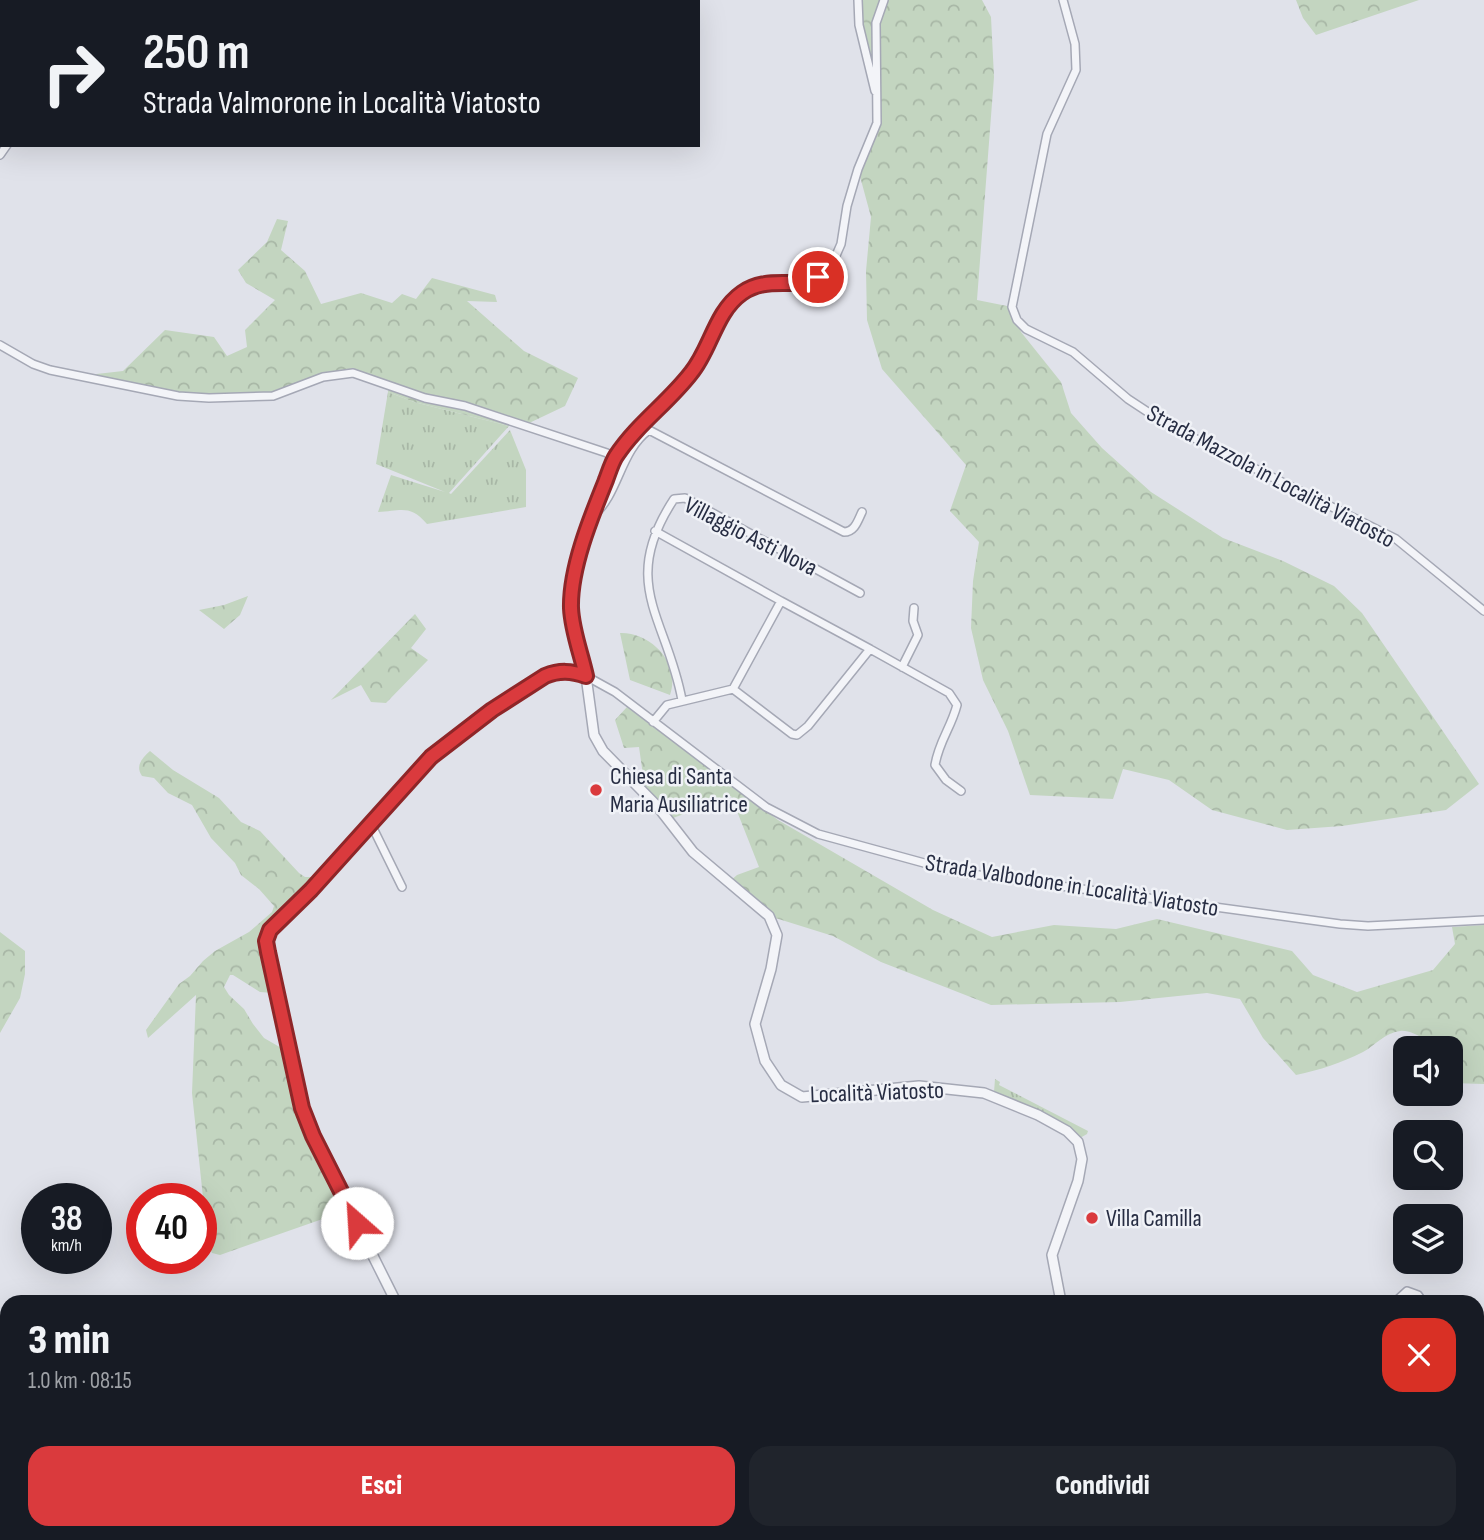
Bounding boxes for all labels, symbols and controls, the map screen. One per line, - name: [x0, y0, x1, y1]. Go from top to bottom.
- text: 250 m: [143, 24, 249, 83]
- icon: right: [28, 28, 119, 119]
- text: Strada Valmorone in Località Viatosto: [143, 84, 541, 123]
- pin: [788, 247, 848, 307]
- icon: arrive: [799, 258, 837, 296]
- street label: Strada Mazzola in Località Viatosto: [1142, 399, 1400, 554]
- street label: Villaggio Asti Nova: [679, 490, 822, 582]
- place label: Chiesa di Santa Maria Ausiliatrice: [610, 762, 748, 819]
- marker: Chiesa di Santa Maria Ausiliatrice: [588, 782, 604, 798]
- street label: Strada Valbodone in Località Viatosto: [923, 848, 1221, 923]
- map controls: [1393, 1036, 1463, 1274]
- button: sound: [1393, 1036, 1463, 1106]
- street label: Località Viatosto: [810, 1076, 945, 1109]
- button: search: [1393, 1120, 1463, 1190]
- speed limit sign: 40: [126, 1183, 217, 1274]
- position arrow: [320, 1186, 394, 1260]
- text: 38: [50, 1198, 83, 1241]
- place label: Villa Camilla: [1106, 1204, 1202, 1233]
- button: layers: [1393, 1204, 1463, 1274]
- marker: Villa Camilla: [1084, 1210, 1100, 1226]
- text: km/h: [51, 1235, 82, 1256]
- text: 3 min: [28, 1315, 110, 1366]
- button: close: [1382, 1318, 1456, 1392]
- text: 1.0 km · 08:15: [28, 1367, 132, 1395]
- button: Esci: [28, 1446, 735, 1526]
- button: Condividi: [749, 1446, 1456, 1526]

